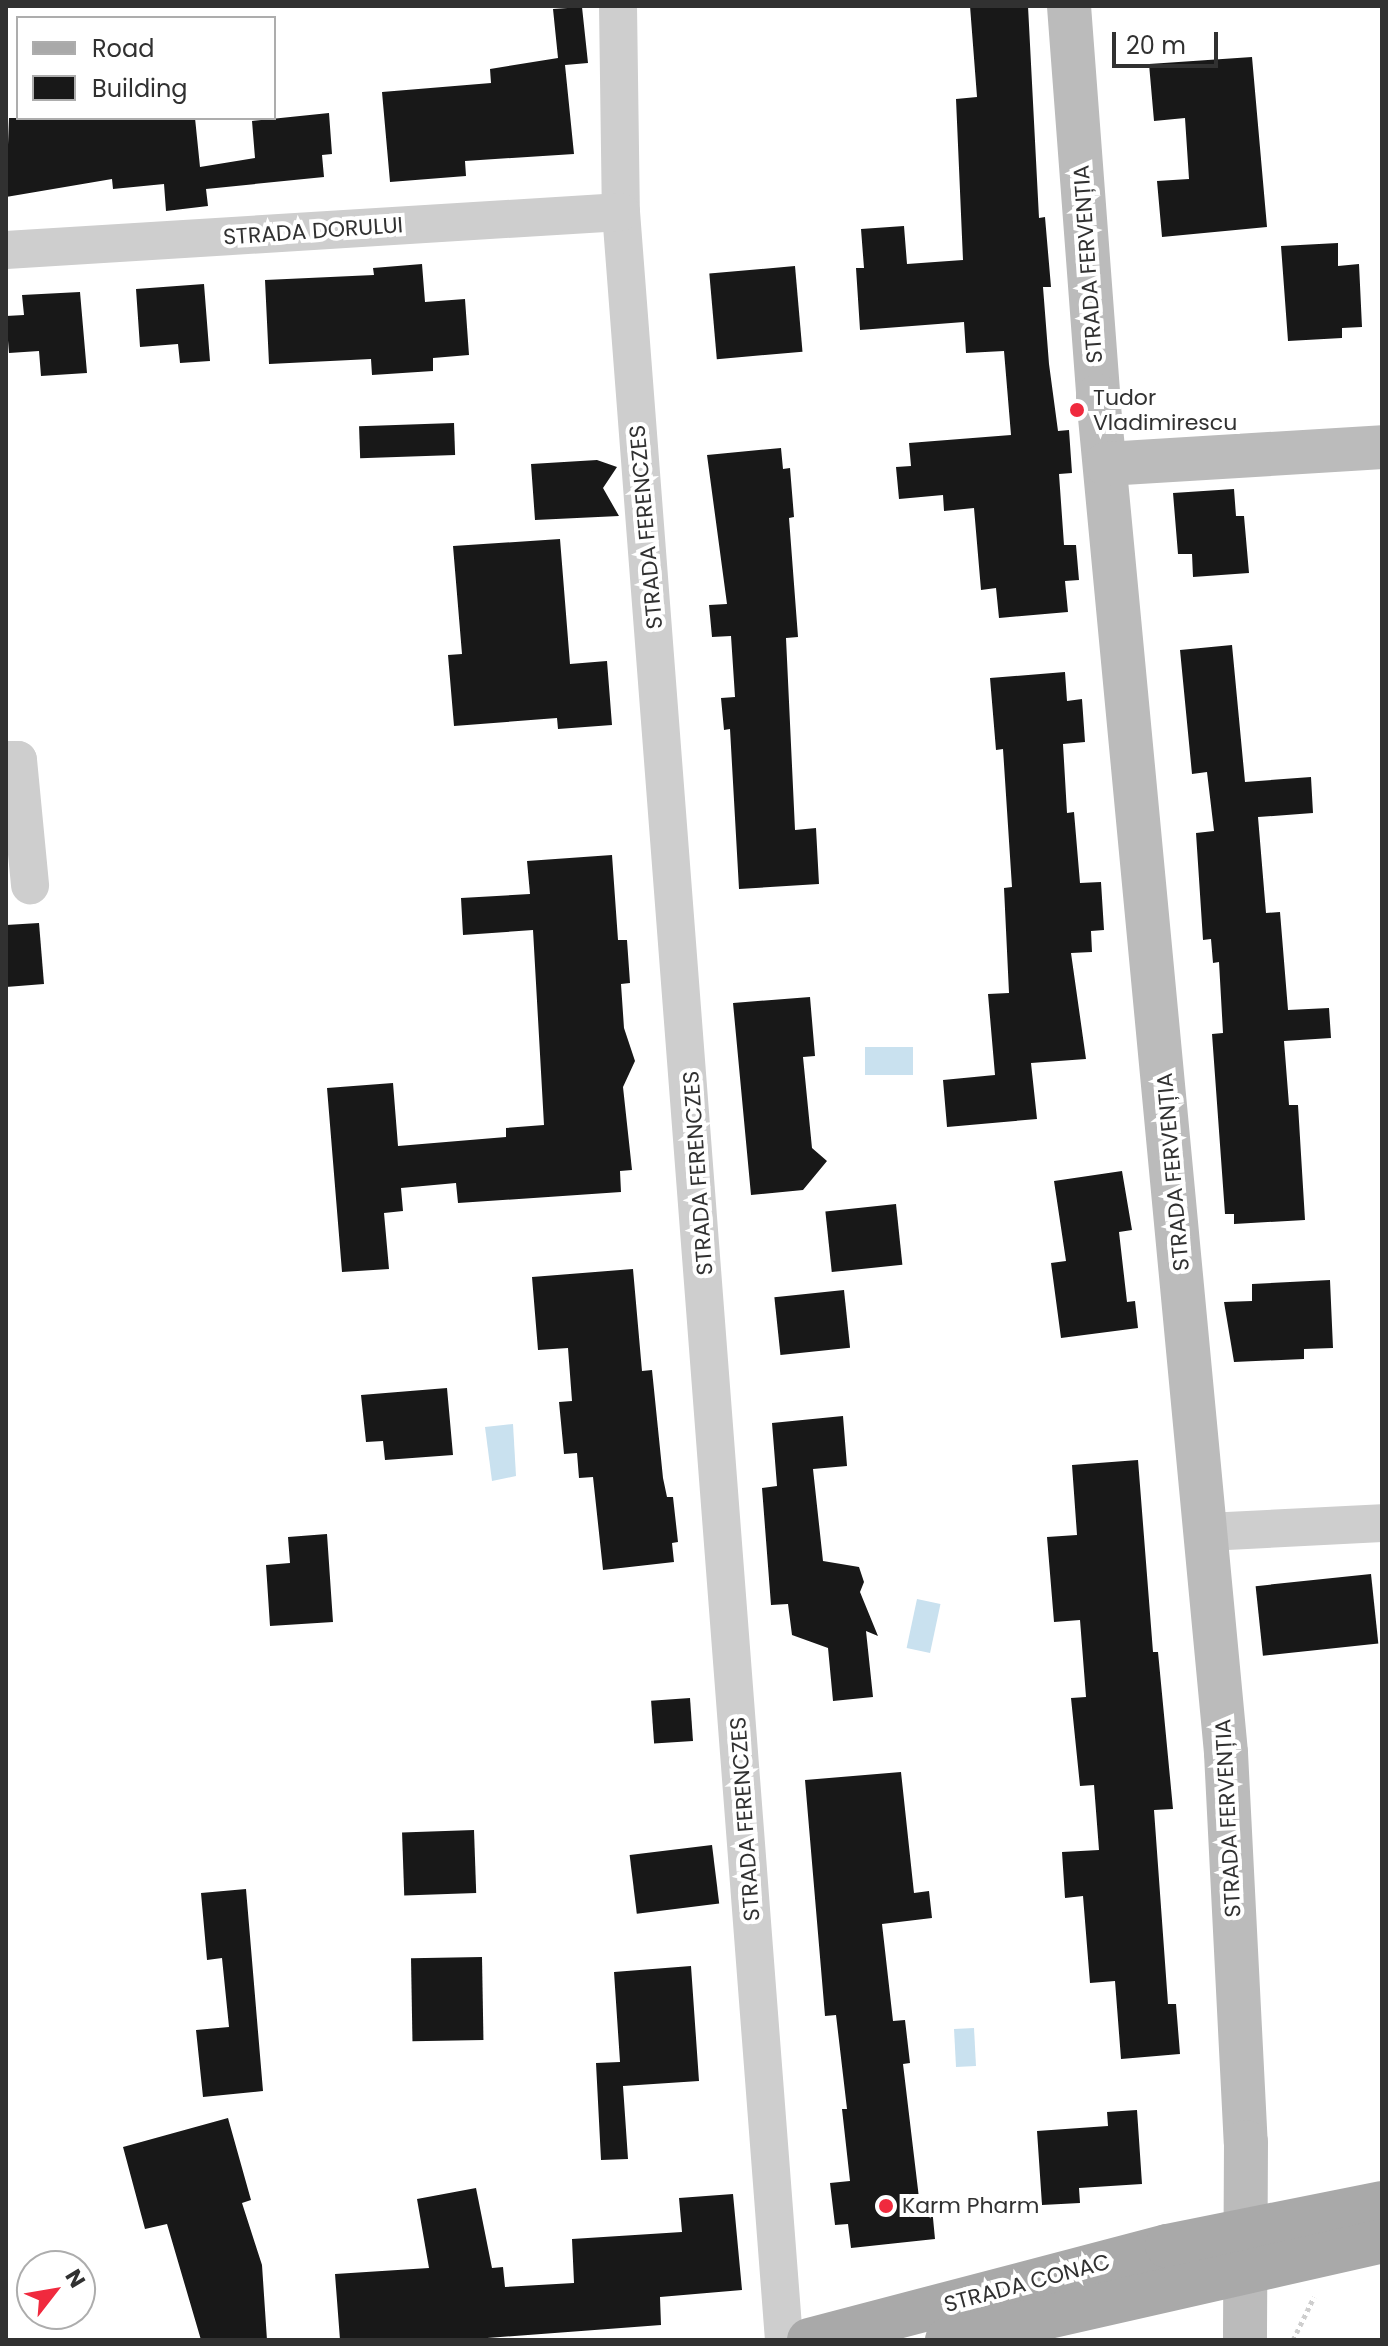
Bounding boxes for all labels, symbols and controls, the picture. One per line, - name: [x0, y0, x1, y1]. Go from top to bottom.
- legend: [16, 16, 276, 120]
- scale bar: [1116, 16, 1222, 66]
- text: 20 m: [1126, 29, 1186, 62]
- text: Road: [92, 32, 154, 65]
- text: Building: [92, 72, 188, 105]
- street label: STRADA FERVENȚIA: [1068, 164, 1108, 364]
- street label: STRADA DORULUI: [222, 212, 404, 250]
- place label: Tudor Vladimirescu: [1093, 384, 1237, 436]
- marker: Tudor Vladimirescu: [1068, 401, 1086, 419]
- street label: STRADA FERENCZES: [624, 424, 668, 630]
- street label: STRADA FERENCZES: [678, 1070, 718, 1276]
- street label: STRADA FERVENȚIA: [1151, 1072, 1195, 1272]
- street label: STRADA FERENCZES: [725, 1716, 765, 1922]
- street label: STRADA FERVENȚIA: [1210, 1718, 1246, 1918]
- place label: Karm Pharm: [902, 2193, 1039, 2219]
- marker: Karm Pharm: [877, 2197, 895, 2215]
- street label: STRADA CONAC: [941, 2248, 1113, 2318]
- north arrow: [16, 2250, 96, 2330]
- text: N: [58, 2263, 93, 2293]

